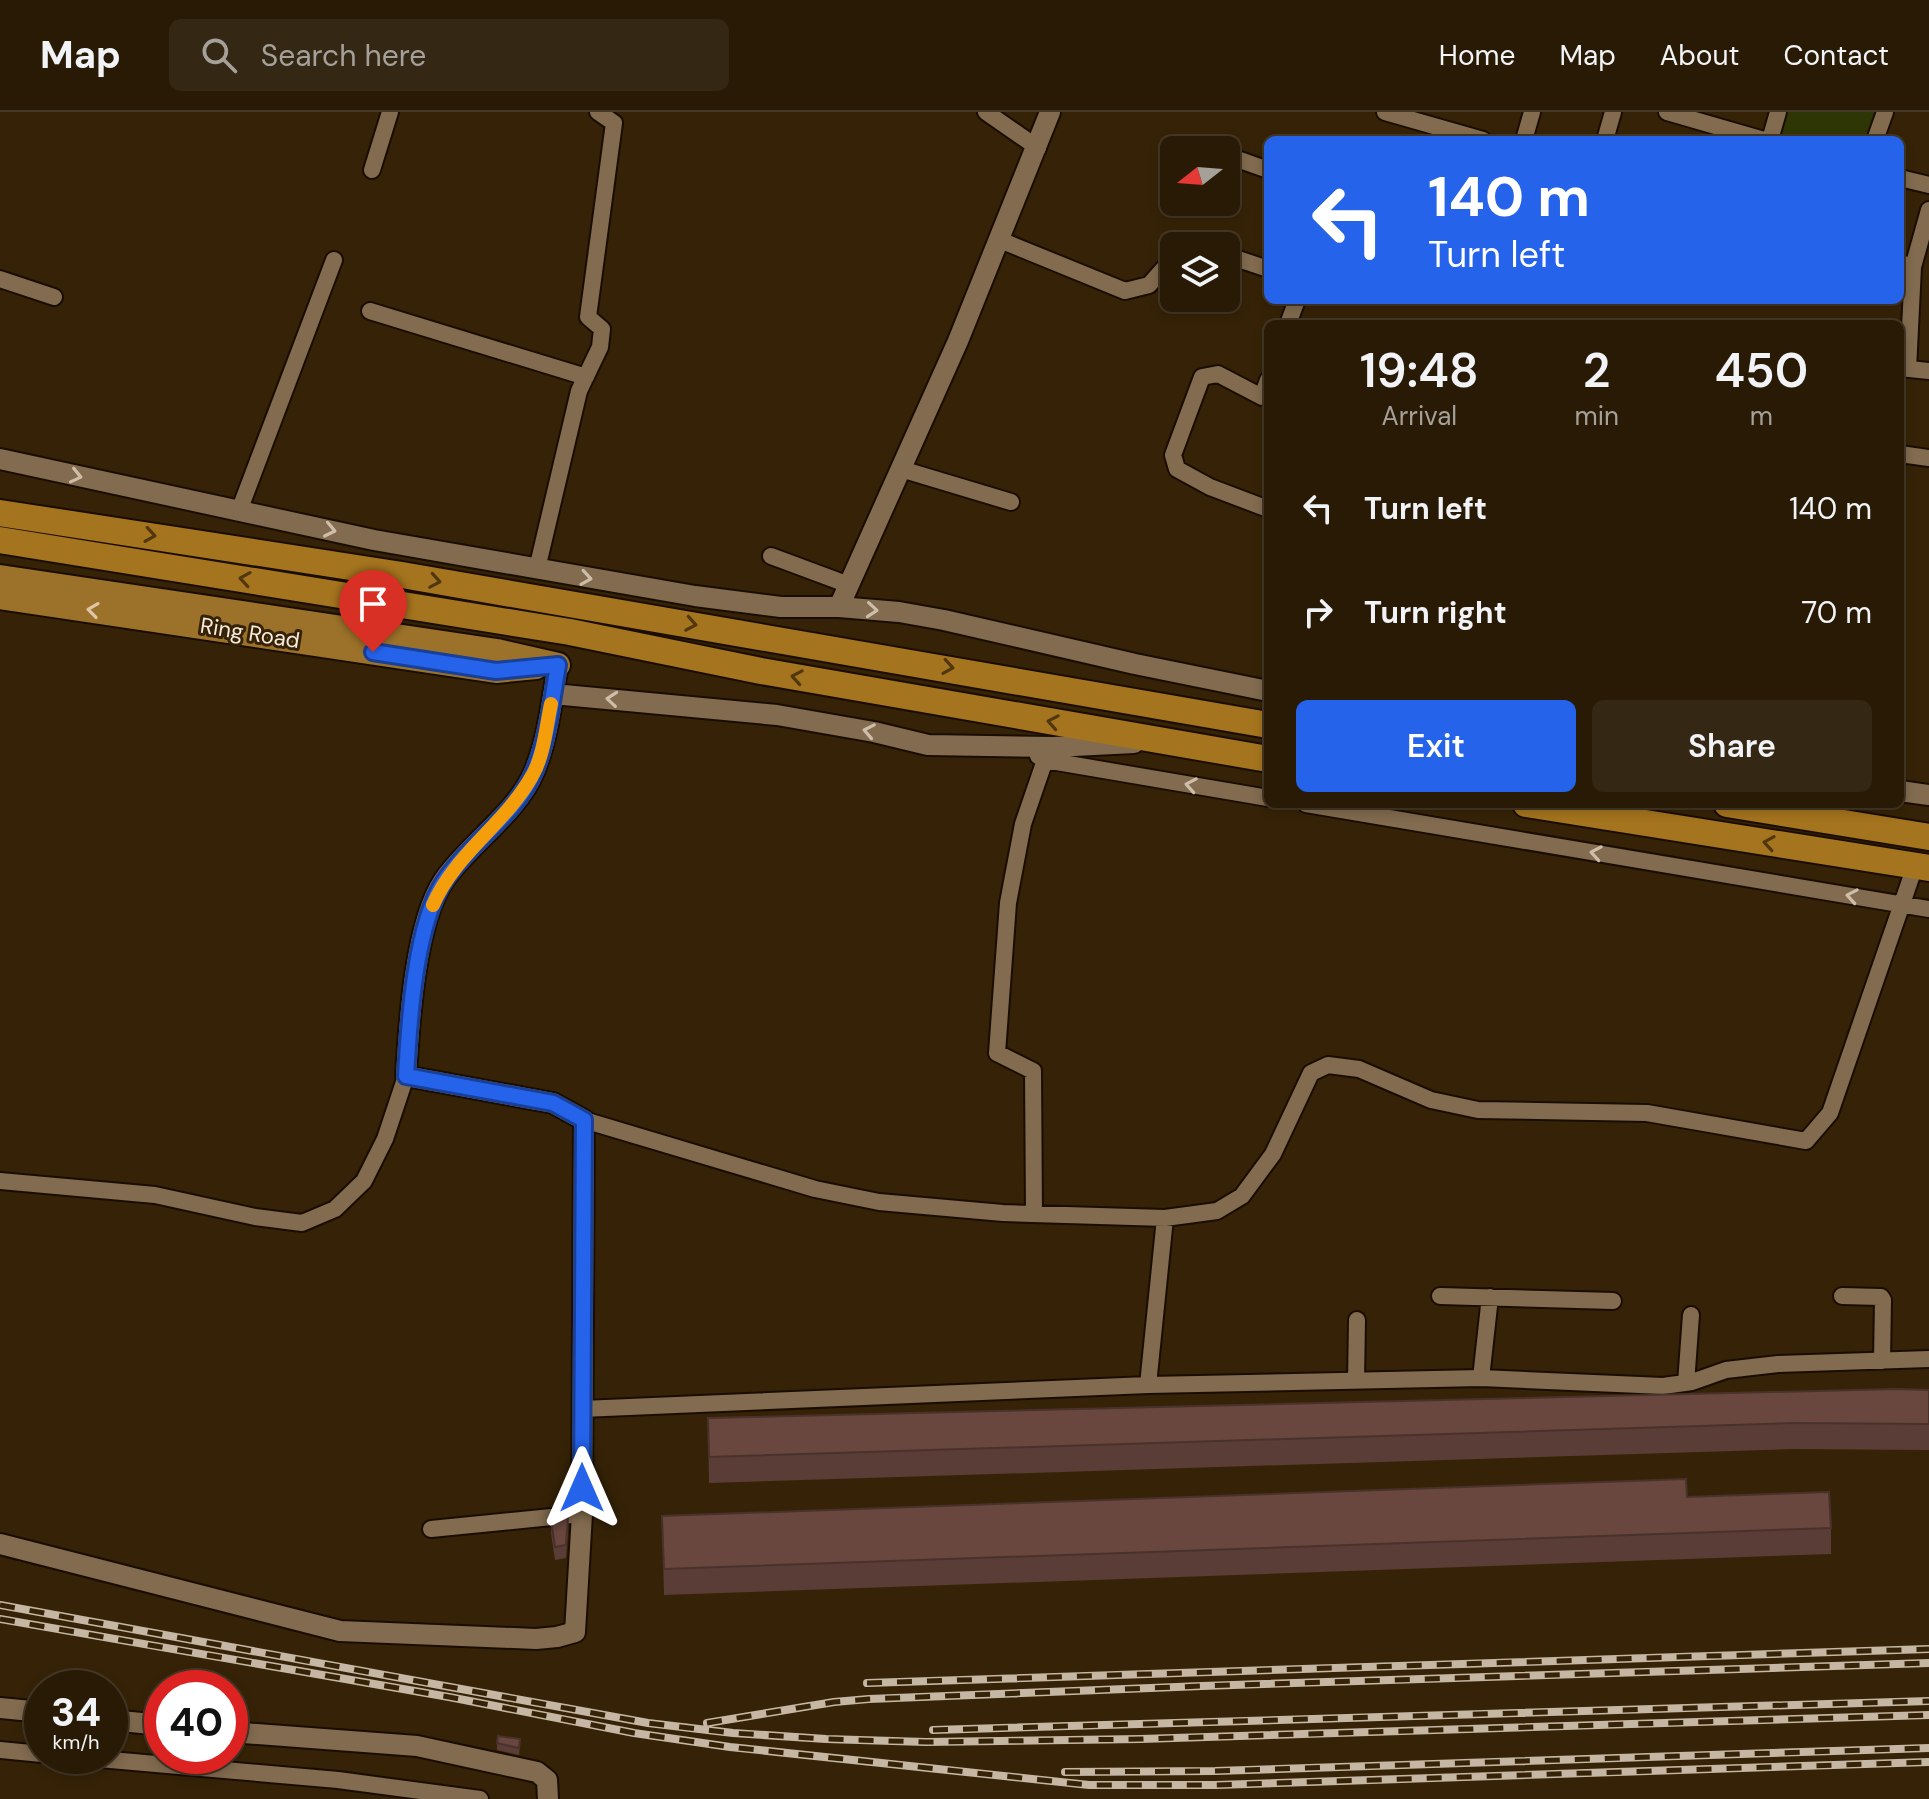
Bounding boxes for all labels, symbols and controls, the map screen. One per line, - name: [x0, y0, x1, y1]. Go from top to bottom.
- search box: [169, 19, 729, 91]
- text: Map: [40, 30, 121, 80]
- icon: search: [197, 33, 241, 77]
- text: Search here: [261, 36, 426, 75]
- text: Home: [1439, 37, 1515, 74]
- text: Map: [1559, 37, 1616, 74]
- text: About: [1660, 37, 1739, 74]
- text: Contact: [1783, 37, 1889, 74]
- north arrow: [1160, 136, 1240, 216]
- map controls: [1160, 136, 1240, 312]
- text: 140 m: [1428, 160, 1590, 233]
- icon: left: [1296, 168, 1400, 272]
- text: Turn left: [1428, 231, 1565, 278]
- button: layers: [1160, 232, 1240, 312]
- text: 19:48: [1360, 339, 1479, 402]
- text: 2: [1583, 339, 1611, 402]
- text: 450: [1715, 339, 1808, 402]
- text: Arrival: [1381, 399, 1457, 433]
- text: min: [1575, 399, 1619, 433]
- text: m: [1750, 399, 1773, 433]
- one-way arrow: [69, 467, 82, 484]
- icon: left: [1296, 486, 1340, 530]
- text: Turn left: [1364, 489, 1487, 528]
- text: 140 m: [1789, 489, 1872, 528]
- one-way arrow: [324, 521, 337, 538]
- one-way arrow: [144, 526, 157, 543]
- one-way arrow: [579, 569, 593, 586]
- pin: [339, 570, 407, 652]
- one-way arrow: [238, 571, 251, 588]
- one-way arrow: [428, 571, 442, 588]
- icon: arrive: [351, 582, 395, 626]
- icon: right: [1296, 590, 1340, 634]
- text: Turn right: [1364, 593, 1507, 632]
- text: 70 m: [1801, 593, 1872, 632]
- one-way arrow: [865, 601, 878, 618]
- one-way arrow: [86, 602, 100, 619]
- street label: Ring Road: [198, 611, 302, 655]
- one-way arrow: [684, 615, 698, 632]
- one-way arrow: [941, 658, 954, 675]
- one-way arrow: [790, 670, 804, 687]
- one-way arrow: [605, 691, 618, 708]
- button: Exit: [1296, 700, 1576, 792]
- button: Share: [1592, 700, 1872, 792]
- one-way arrow: [1046, 714, 1060, 731]
- one-way arrow: [863, 724, 876, 741]
- one-way arrow: [1184, 777, 1198, 794]
- one-way arrow: [1762, 835, 1776, 852]
- one-way arrow: [1589, 845, 1602, 862]
- one-way arrow: [1845, 888, 1859, 905]
- position arrow: [540, 1446, 624, 1530]
- speed limit sign: 40: [144, 1670, 248, 1774]
- text: 34: [51, 1686, 101, 1738]
- text: km/h: [52, 1729, 100, 1755]

